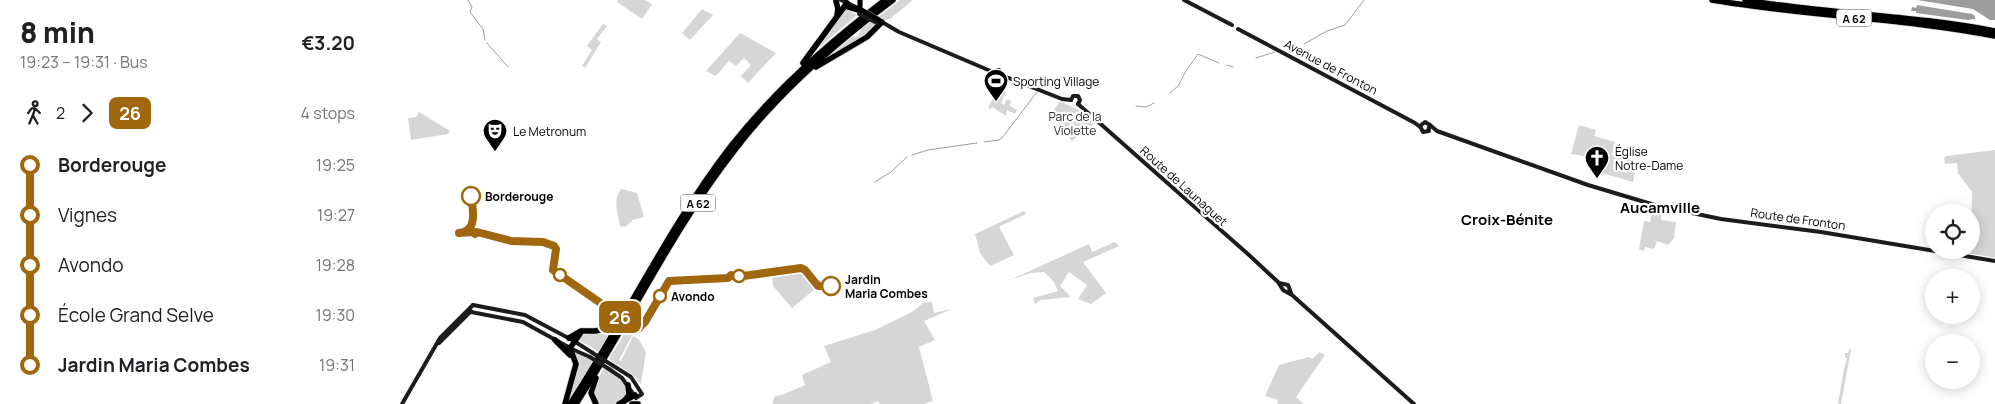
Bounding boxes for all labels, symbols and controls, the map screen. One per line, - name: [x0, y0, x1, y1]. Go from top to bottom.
- road number: A 62: [1837, 10, 1871, 27]
- text: 8 min: [20, 13, 95, 51]
- text: €3.20: [301, 30, 355, 56]
- street label: Avenue de Fronton: [1281, 35, 1381, 99]
- text: 19:23 – 19:31 · Bus: [20, 51, 148, 73]
- sports icon: Sporting Village: [983, 68, 1009, 102]
- place label: Sporting Village: [1013, 73, 1099, 90]
- icon: walk: [20, 99, 48, 127]
- icon: forward: [73, 99, 101, 127]
- text: 26: [119, 101, 141, 125]
- text: 2: [56, 102, 65, 124]
- text: 4 stops: [301, 102, 355, 124]
- park label: Parc de la Violette: [1049, 108, 1101, 139]
- theatre icon: Le Metronum: [482, 118, 508, 152]
- place label: Le Metronum: [513, 123, 586, 140]
- street label: Route de Launaguet: [1137, 142, 1231, 230]
- place label: Église Notre-Dame: [1615, 143, 1683, 174]
- church icon: Église Notre-Dame: [1584, 145, 1610, 179]
- text: Borderouge: [58, 152, 166, 178]
- text: 19:25: [316, 154, 355, 176]
- marker: Borderouge: [461, 186, 481, 206]
- place label: Borderouge: [485, 188, 554, 205]
- road number: A 62: [681, 194, 715, 212]
- district label: Aucamville: [1620, 197, 1700, 218]
- text: Vignes: [58, 202, 117, 228]
- text: 19:27: [317, 204, 355, 226]
- street label: Route de Fronton: [1749, 204, 1847, 234]
- map controls: [1925, 204, 1980, 389]
- button: locate: [1925, 204, 1980, 259]
- district label: Croix-Bénite: [1461, 209, 1553, 230]
- text: Avondo: [58, 252, 124, 278]
- text: 19:28: [316, 254, 355, 276]
- unlabelled marker: [553, 268, 567, 282]
- unlabelled marker: [732, 269, 746, 283]
- button: +: [1925, 269, 1980, 324]
- place label: Jardin Maria Combes: [845, 271, 928, 302]
- marker: Jardin Maria Combes: [821, 276, 841, 296]
- place label: Avondo: [671, 288, 715, 305]
- marker: Avondo: [653, 289, 667, 303]
- line badge: 26: [597, 301, 643, 333]
- text: École Grand Selve: [58, 302, 214, 328]
- text: 19:30: [315, 304, 355, 326]
- text: 26: [609, 305, 631, 329]
- button: −: [1925, 334, 1980, 389]
- text: Jardin Maria Combes: [58, 352, 250, 378]
- text: 19:31: [319, 354, 355, 376]

